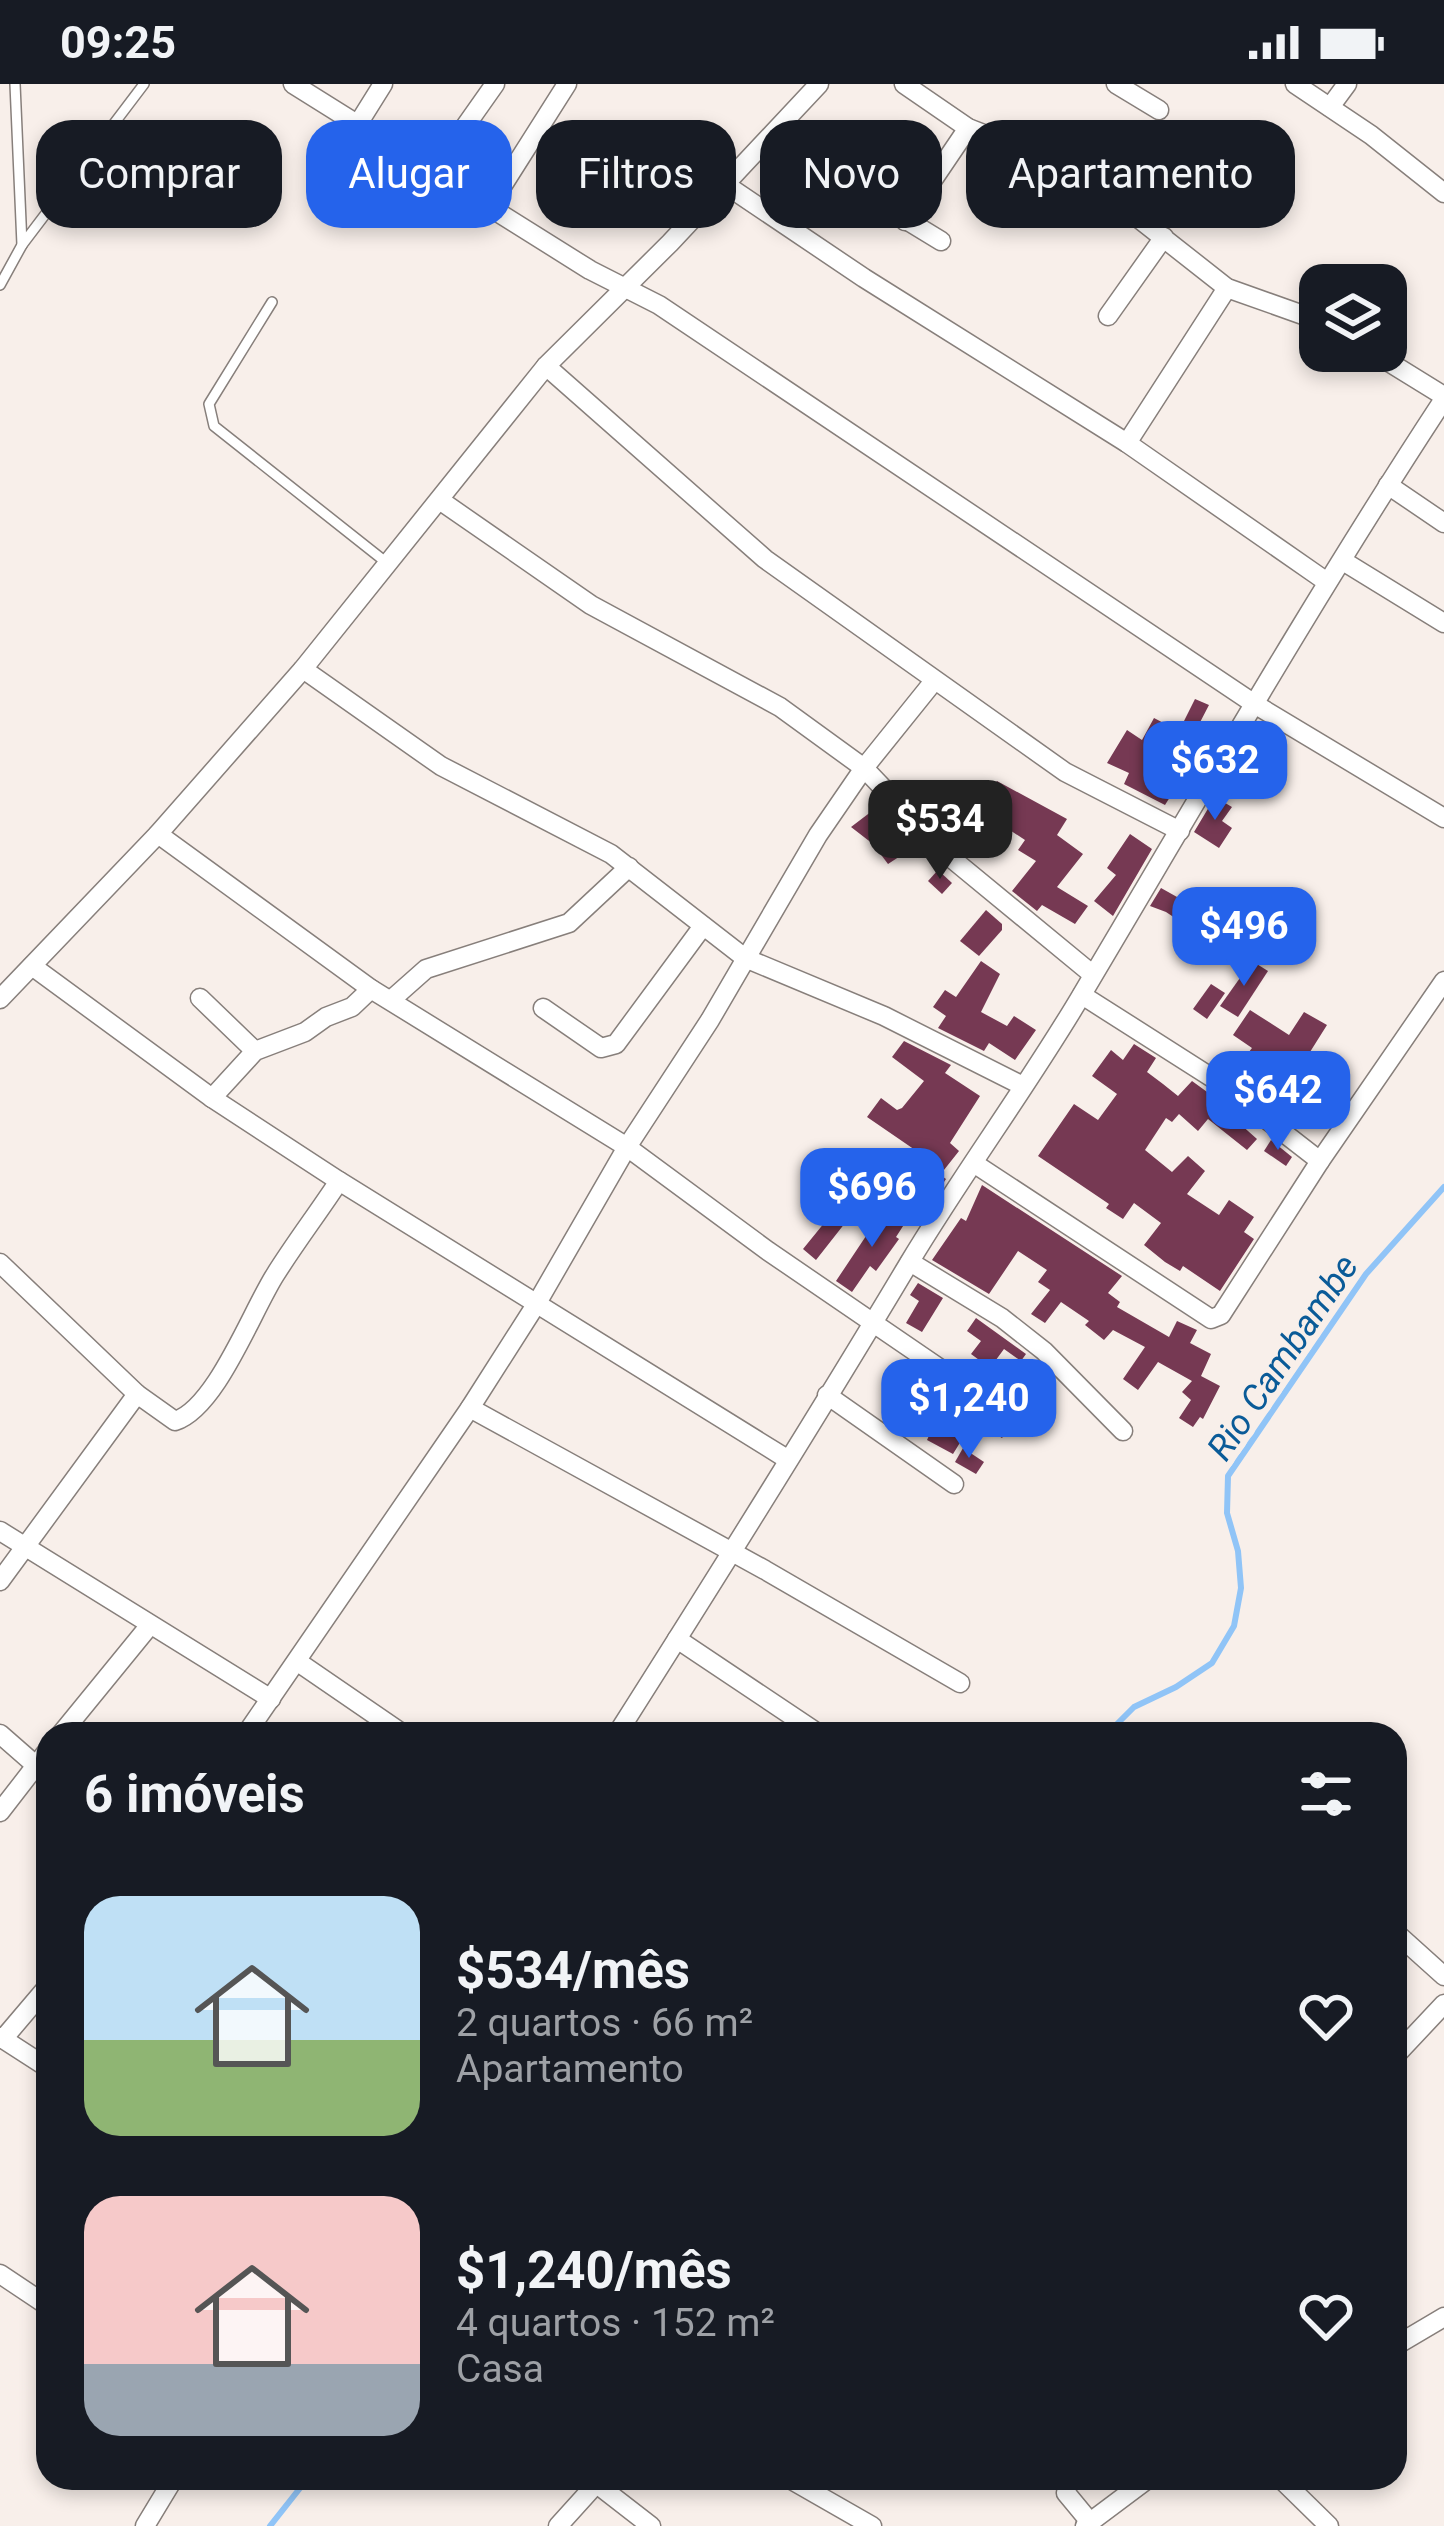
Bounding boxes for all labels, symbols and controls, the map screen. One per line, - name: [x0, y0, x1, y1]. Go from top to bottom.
- text: 09:25: [60, 16, 176, 69]
- chip: Comprar: [36, 120, 282, 228]
- chip: Alugar: [306, 120, 512, 228]
- chip: Filtros: [536, 120, 736, 228]
- chip: Novo: [760, 120, 942, 228]
- chip: Apartamento: [966, 120, 1295, 228]
- map controls: [1299, 264, 1407, 372]
- button: layers: [1299, 264, 1407, 372]
- pin: $632: [1144, 721, 1286, 823]
- text: $632: [1170, 737, 1260, 783]
- pin: $534: [869, 780, 1011, 882]
- text: $534: [895, 796, 985, 842]
- pin: $496: [1173, 887, 1315, 989]
- text: $496: [1199, 903, 1289, 949]
- pin: $642: [1207, 1051, 1349, 1153]
- text: $642: [1233, 1067, 1323, 1113]
- pin: $696: [801, 1148, 943, 1250]
- text: $696: [827, 1164, 917, 1210]
- water label: Rio Cambambe: [1199, 1247, 1367, 1468]
- pin: $1,240: [871, 1359, 1067, 1461]
- text: $1,240: [908, 1375, 1030, 1421]
- icon: filters: [1293, 1761, 1359, 1827]
- text: 6 imóveis: [84, 1765, 305, 1824]
- text: $534/mês: [456, 1941, 690, 2000]
- icon: home: [180, 1944, 324, 2088]
- icon: heart: [1293, 1983, 1359, 2049]
- text: 2 quartos · 66 m²: [456, 2000, 753, 2046]
- text: Apartamento: [456, 2046, 684, 2092]
- text: $1,240/mês: [456, 2241, 732, 2300]
- icon: home: [180, 2244, 324, 2388]
- icon: heart: [1293, 2283, 1359, 2349]
- text: 4 quartos · 152 m²: [456, 2300, 775, 2346]
- text: Casa: [456, 2346, 544, 2392]

